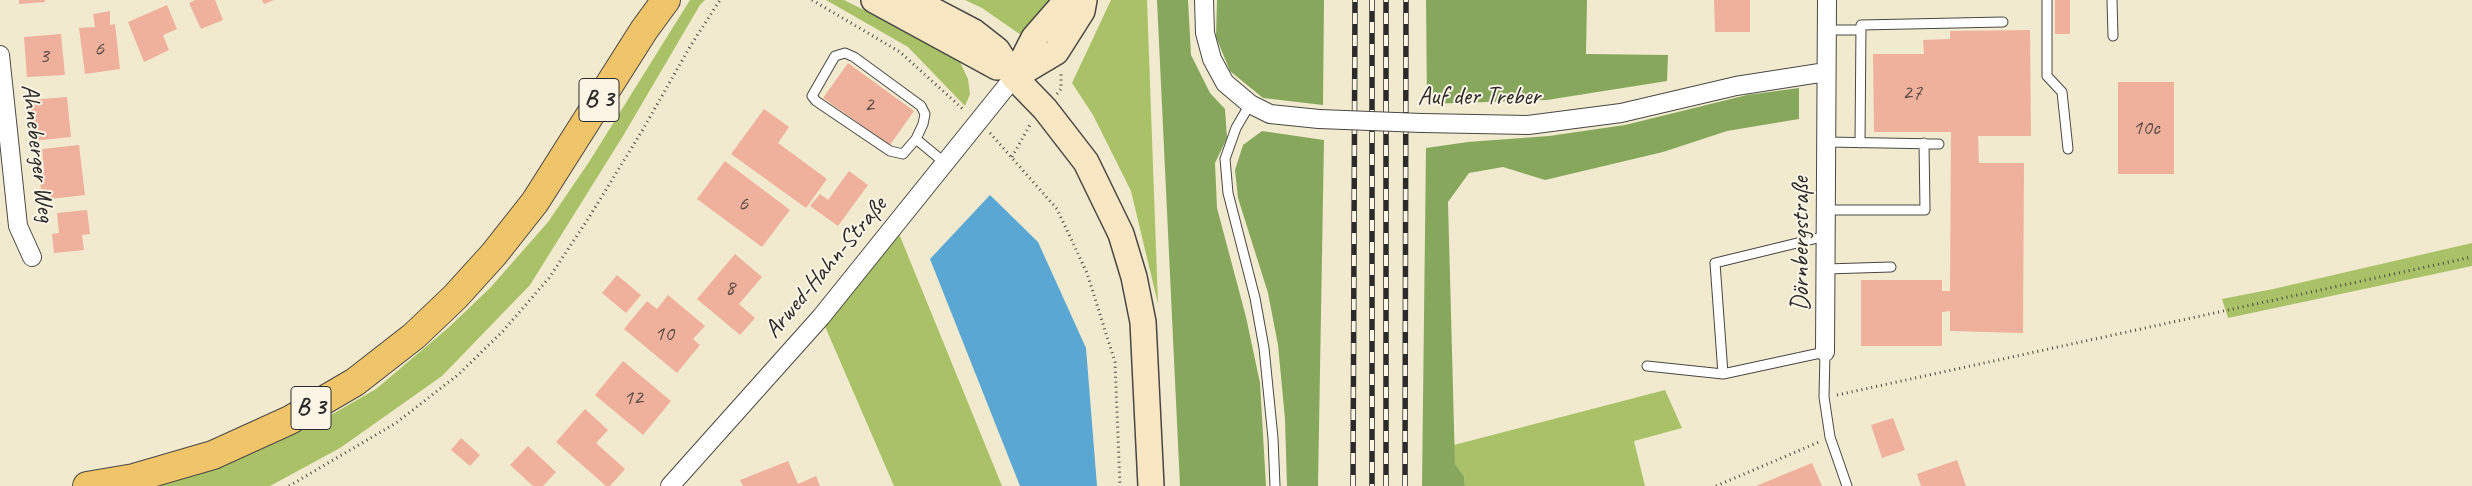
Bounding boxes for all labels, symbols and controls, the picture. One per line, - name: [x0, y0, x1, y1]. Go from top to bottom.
- house number: 6: [94, 36, 104, 62]
- house number: 3: [39, 43, 49, 69]
- road number: B 3: [579, 78, 619, 122]
- house number: 27: [1902, 80, 1922, 106]
- street label: Ahneberger Weg: [14, 82, 60, 224]
- street label: Auf der Treber: [1418, 82, 1540, 112]
- house number: 2: [864, 92, 874, 118]
- house number: 10c: [2132, 115, 2160, 141]
- street label: Dörnbergstraße: [1786, 177, 1816, 311]
- house number: 6: [738, 191, 748, 217]
- street label: Arwed-Hahn-Straße: [758, 191, 894, 345]
- house number: 8: [725, 275, 735, 301]
- house number: 10: [654, 321, 674, 347]
- house number: 12: [623, 385, 643, 411]
- road number: B 3: [291, 386, 331, 429]

